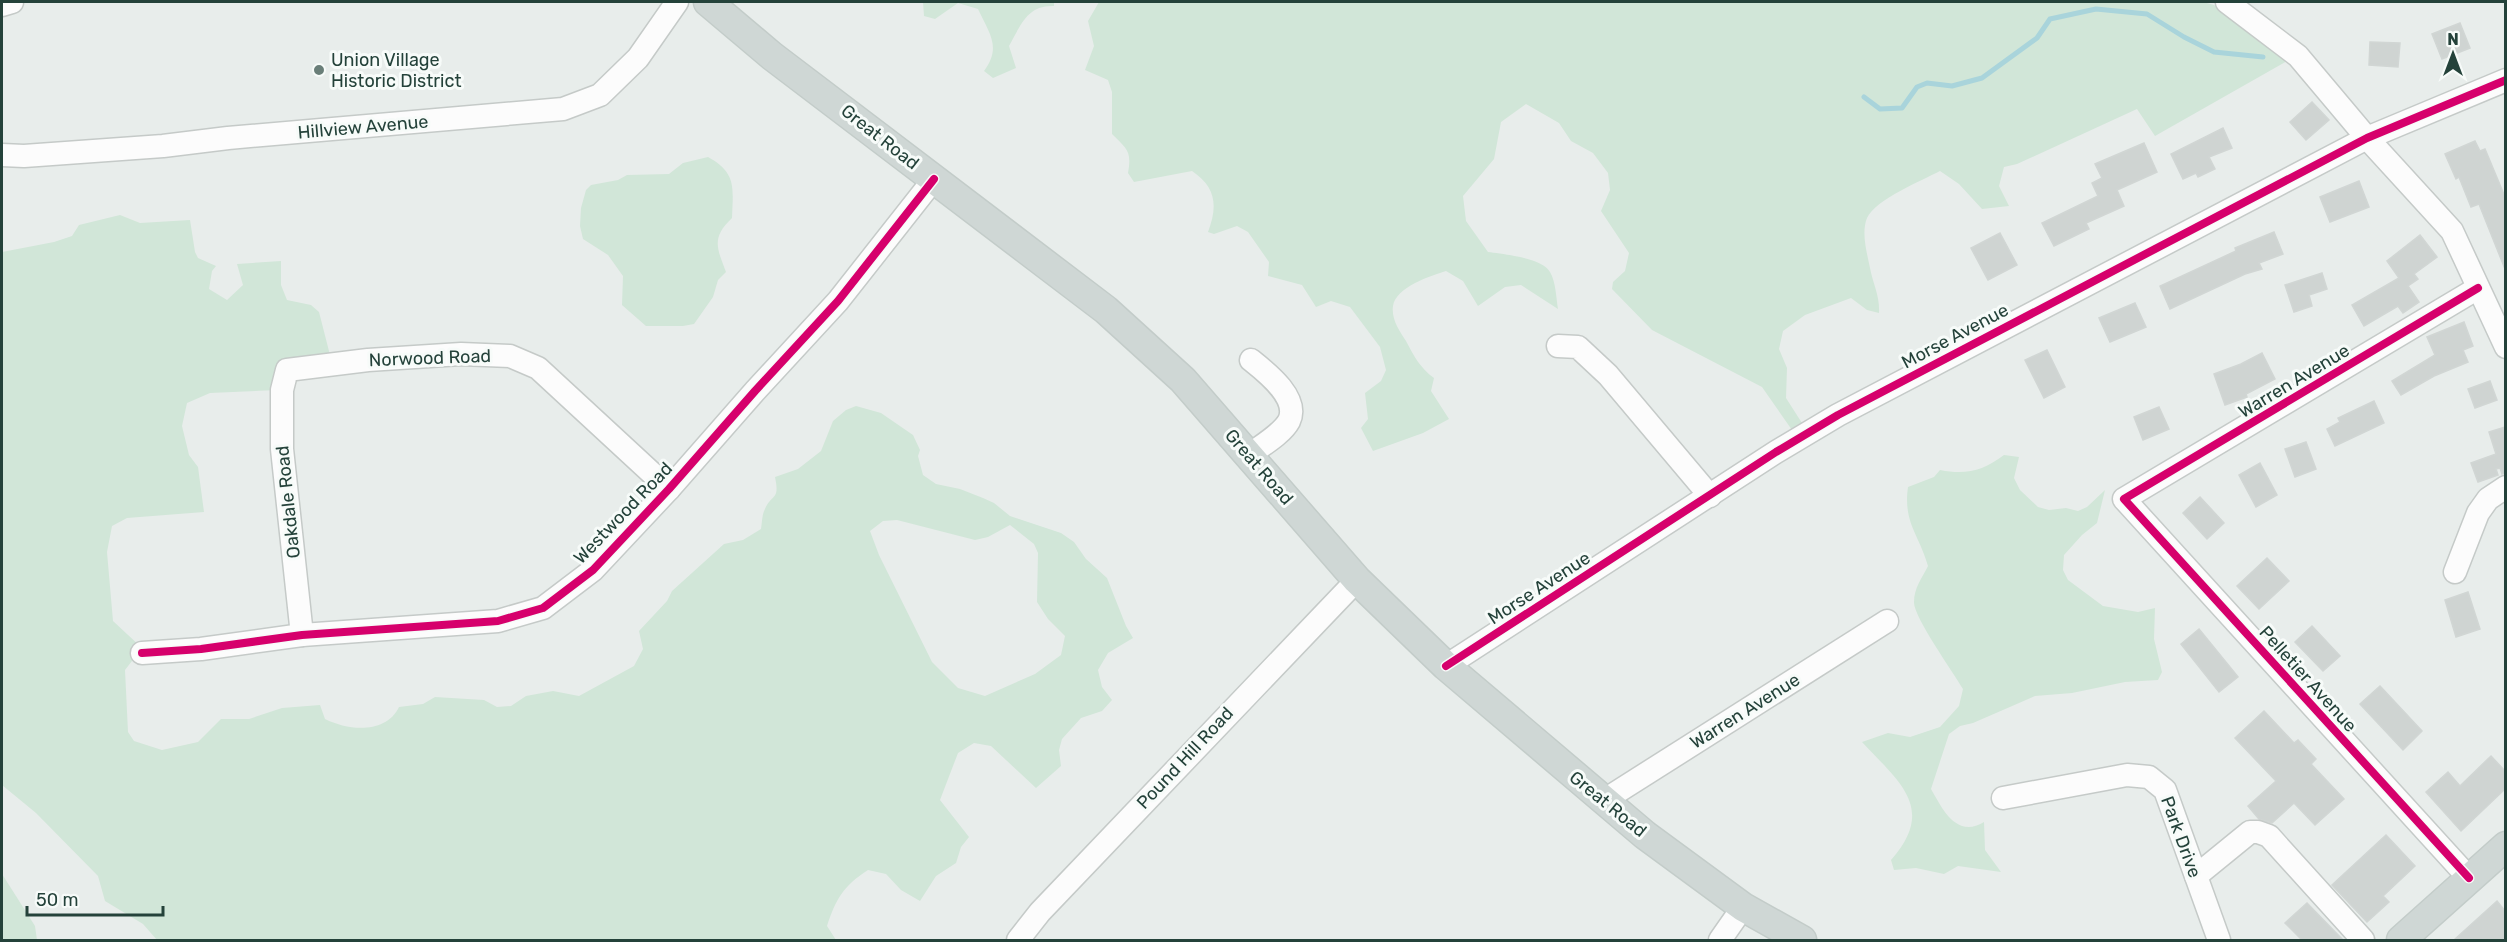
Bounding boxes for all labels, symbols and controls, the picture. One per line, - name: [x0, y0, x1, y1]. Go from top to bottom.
- north arrow: [2423, 24, 2483, 84]
- text: N: [2447, 30, 2459, 49]
- place label: Union Village Historic District: [331, 49, 461, 92]
- marker: Union Village Historic District: [312, 63, 326, 77]
- street label: Great Road: [837, 100, 923, 174]
- street label: Hillview Avenue: [297, 110, 429, 144]
- street label: Morse Avenue: [1898, 299, 2012, 373]
- street label: Warren Avenue: [2235, 339, 2353, 423]
- street label: Norwood Road: [368, 345, 492, 371]
- street label: Great Road: [1220, 425, 1298, 509]
- street label: Oakdale Road: [271, 445, 305, 559]
- street label: Westwood Road: [569, 458, 677, 568]
- street label: Morse Avenue: [1484, 547, 1594, 629]
- street label: Pelletier Avenue: [2255, 621, 2361, 737]
- street label: Warren Avenue: [1686, 668, 1804, 754]
- street label: Pound Hill Road: [1132, 702, 1238, 814]
- street label: Great Road: [1565, 766, 1651, 842]
- street label: Park Drive: [2156, 793, 2206, 881]
- scale bar: [27, 879, 164, 917]
- text: 50 m: [36, 889, 79, 911]

